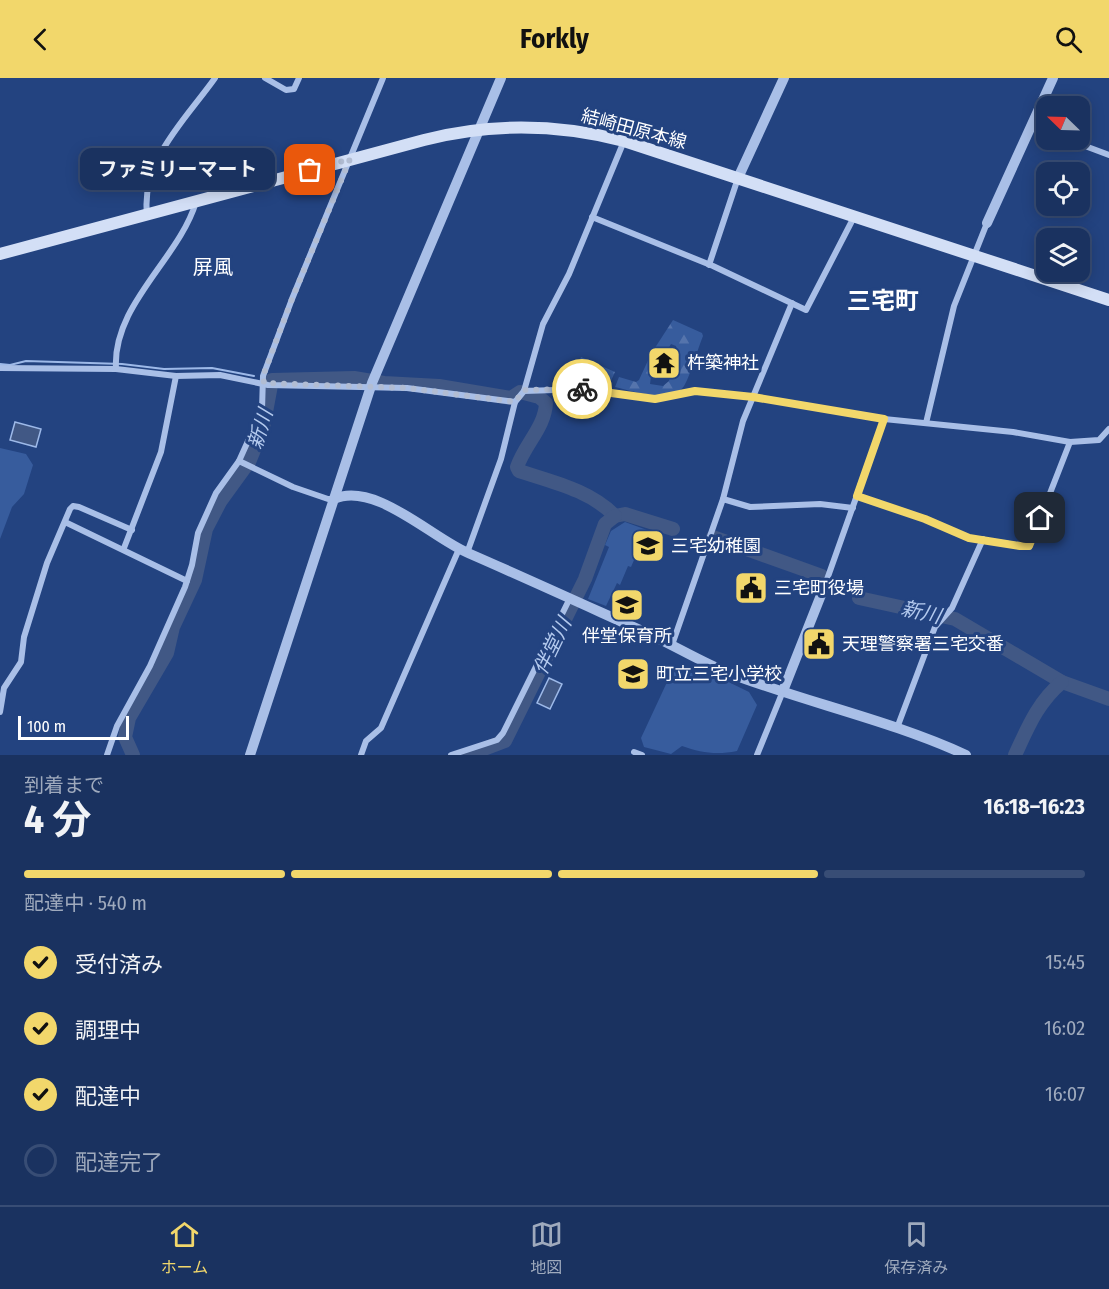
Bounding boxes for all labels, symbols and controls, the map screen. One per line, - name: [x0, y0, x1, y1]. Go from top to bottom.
- icon: back: [24, 23, 57, 56]
- text: Forkly: [520, 23, 589, 55]
- icon: search: [1052, 23, 1085, 56]
- north arrow: [1036, 96, 1090, 150]
- map controls: [1036, 96, 1090, 282]
- street label: 結崎田原本線: [579, 104, 689, 154]
- pin: [284, 144, 335, 195]
- callout: ファミリーマート: [79, 149, 274, 191]
- icon: bag: [293, 153, 326, 186]
- text: ファミリーマート: [98, 157, 258, 181]
- button: locate: [1036, 162, 1090, 216]
- button: layers: [1036, 228, 1090, 282]
- district label: 屏風: [193, 255, 233, 279]
- district label: 三宅町: [847, 287, 919, 315]
- temple icon: 杵築神社: [646, 345, 682, 381]
- place label: 杵築神社: [687, 352, 759, 374]
- courier: [552, 359, 612, 419]
- icon: bike: [566, 373, 599, 406]
- water label: 新川: [243, 404, 278, 452]
- pin: [1014, 492, 1065, 543]
- icon: home: [1023, 501, 1056, 534]
- school or university icon: 三宅幼稚園: [630, 528, 666, 564]
- place label: 三宅幼稚園: [671, 535, 761, 557]
- public building icon: 三宅町役場: [733, 570, 769, 606]
- place label: 三宅町役場: [774, 577, 864, 599]
- school or university icon: 伴堂保育所: [609, 587, 645, 623]
- water label: 新川: [899, 596, 945, 629]
- water label: 伴堂川: [528, 612, 577, 678]
- place label: 伴堂保育所: [582, 625, 672, 647]
- public building icon: 天理警察署三宅交番: [801, 626, 837, 662]
- place label: 天理警察署三宅交番: [842, 633, 1004, 655]
- school or university icon: 町立三宅小学校: [615, 656, 651, 692]
- place label: 町立三宅小学校: [656, 663, 782, 685]
- scale bar: [18, 713, 129, 740]
- text: 100 m: [27, 717, 66, 736]
- text: 到着まで: [24, 773, 104, 797]
- text: 16:18–16:23: [984, 793, 1085, 820]
- text: 4 分: [24, 797, 91, 843]
- text: 配達中 · 540 m: [24, 891, 147, 915]
- icon: check: [24, 946, 57, 979]
- text: 15:45: [1045, 950, 1085, 974]
- text: 受付済み: [75, 951, 163, 978]
- icon: check: [24, 1012, 57, 1045]
- text: 16:02: [1044, 1016, 1085, 1040]
- text: 調理中: [75, 1017, 141, 1044]
- icon: check: [24, 1078, 57, 1111]
- text: 16:07: [1045, 1082, 1085, 1106]
- text: 配達中: [75, 1083, 141, 1110]
- text: 配達完了: [75, 1149, 163, 1176]
- tab: ホーム: [161, 1218, 208, 1278]
- tab: 地図: [530, 1218, 563, 1278]
- tab: 保存済み: [884, 1218, 948, 1278]

